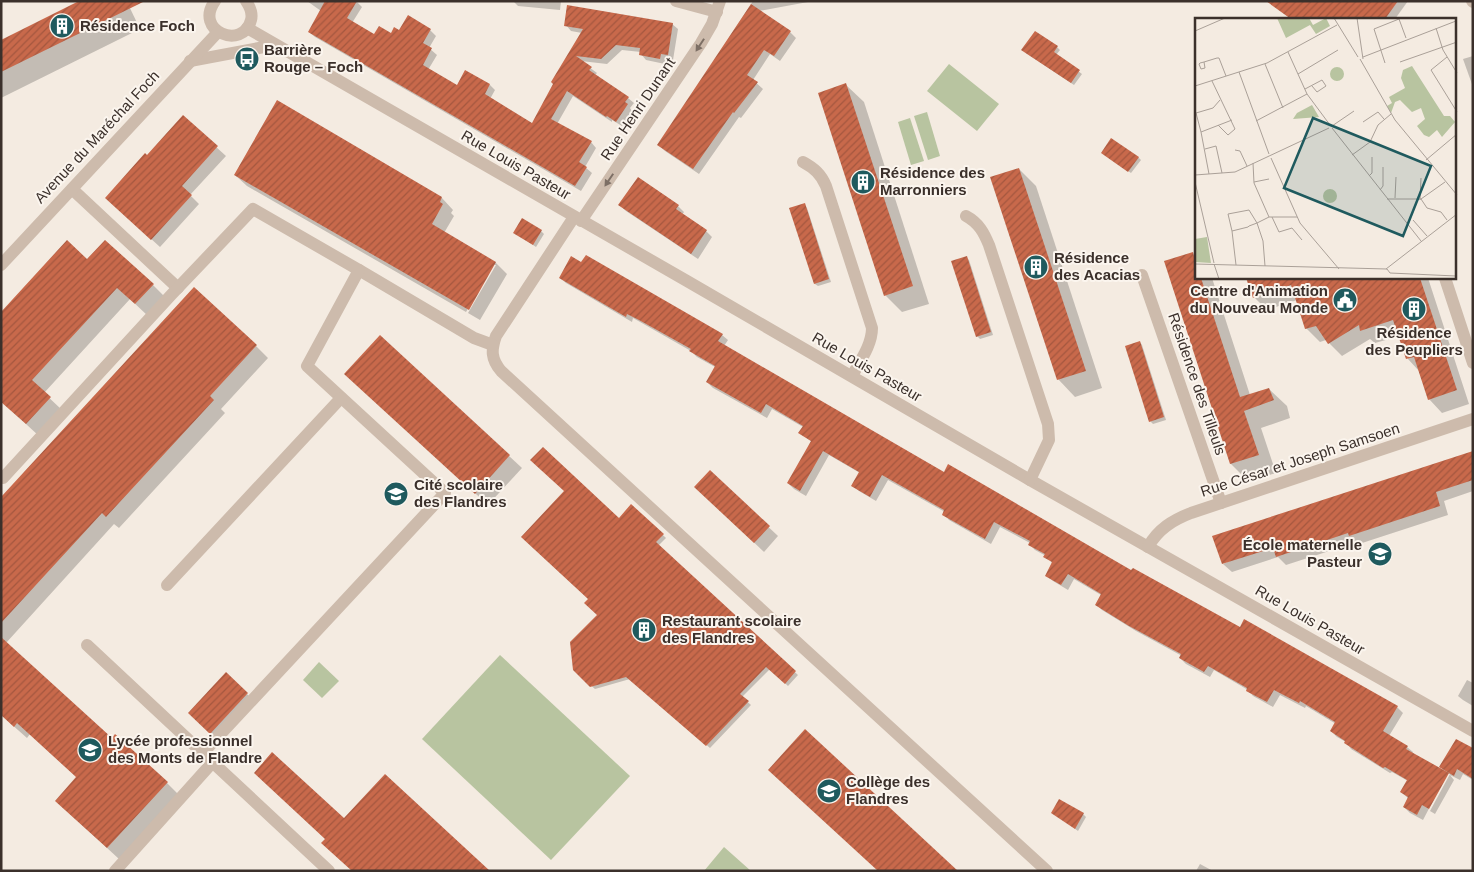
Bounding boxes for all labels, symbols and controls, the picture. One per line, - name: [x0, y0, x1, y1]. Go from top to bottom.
- building icon: Résidence Foch: [49, 13, 75, 39]
- place label: Résidence Foch: [80, 17, 195, 34]
- inset map: [1195, 18, 1456, 279]
- one-way arrow: [695, 39, 705, 52]
- place label: Barrière Rouge – Foch: [264, 41, 363, 75]
- bus stop icon: Barrière Rouge – Foch: [234, 46, 260, 72]
- street label: Rue Henri Dunant: [597, 54, 679, 163]
- street label: Avenue du Maréchal Foch: [31, 67, 162, 206]
- street label: Rue Louis Pasteur: [459, 126, 574, 203]
- place label: Résidence des Marronniers: [880, 164, 985, 198]
- building icon: Résidence des Marronniers: [850, 169, 876, 195]
- one-way arrow: [604, 173, 614, 187]
- place label: Résidence des Acacias: [1054, 249, 1140, 283]
- building icon: Résidence des Acacias: [1023, 254, 1049, 280]
- place label: Centre d'Animation du Nouveau Monde: [1190, 282, 1328, 316]
- public building icon: Centre d'Animation du Nouveau Monde: [1332, 287, 1358, 313]
- building icon: Résidence des Peupliers: [1401, 296, 1427, 322]
- street label: Résidence des Tilleuls: [1165, 311, 1230, 457]
- place label: Résidence des Peupliers: [1365, 324, 1463, 358]
- street label: Rue Louis Pasteur: [810, 328, 925, 405]
- street label: Rue César et Joseph Samsoen: [1198, 419, 1402, 500]
- place label: Cité scolaire des Flandres: [414, 476, 507, 510]
- school or university icon: Cité scolaire des Flandres: [383, 481, 409, 507]
- place label: École maternelle Pasteur: [1243, 536, 1362, 570]
- school or university icon: École maternelle Pasteur: [1367, 541, 1393, 567]
- street label: Rue Louis Pasteur: [1253, 581, 1368, 658]
- place label: Restaurant scolaire des Flandres: [662, 612, 801, 646]
- building icon: Restaurant scolaire des Flandres: [631, 617, 657, 643]
- place label: Lycée professionnel des Monts de Flandre: [108, 732, 262, 766]
- school or university icon: Lycée professionnel des Monts de Flandre: [77, 737, 103, 763]
- place label: Collège des Flandres: [846, 773, 930, 807]
- school or university icon: Collège des Flandres: [816, 778, 842, 804]

